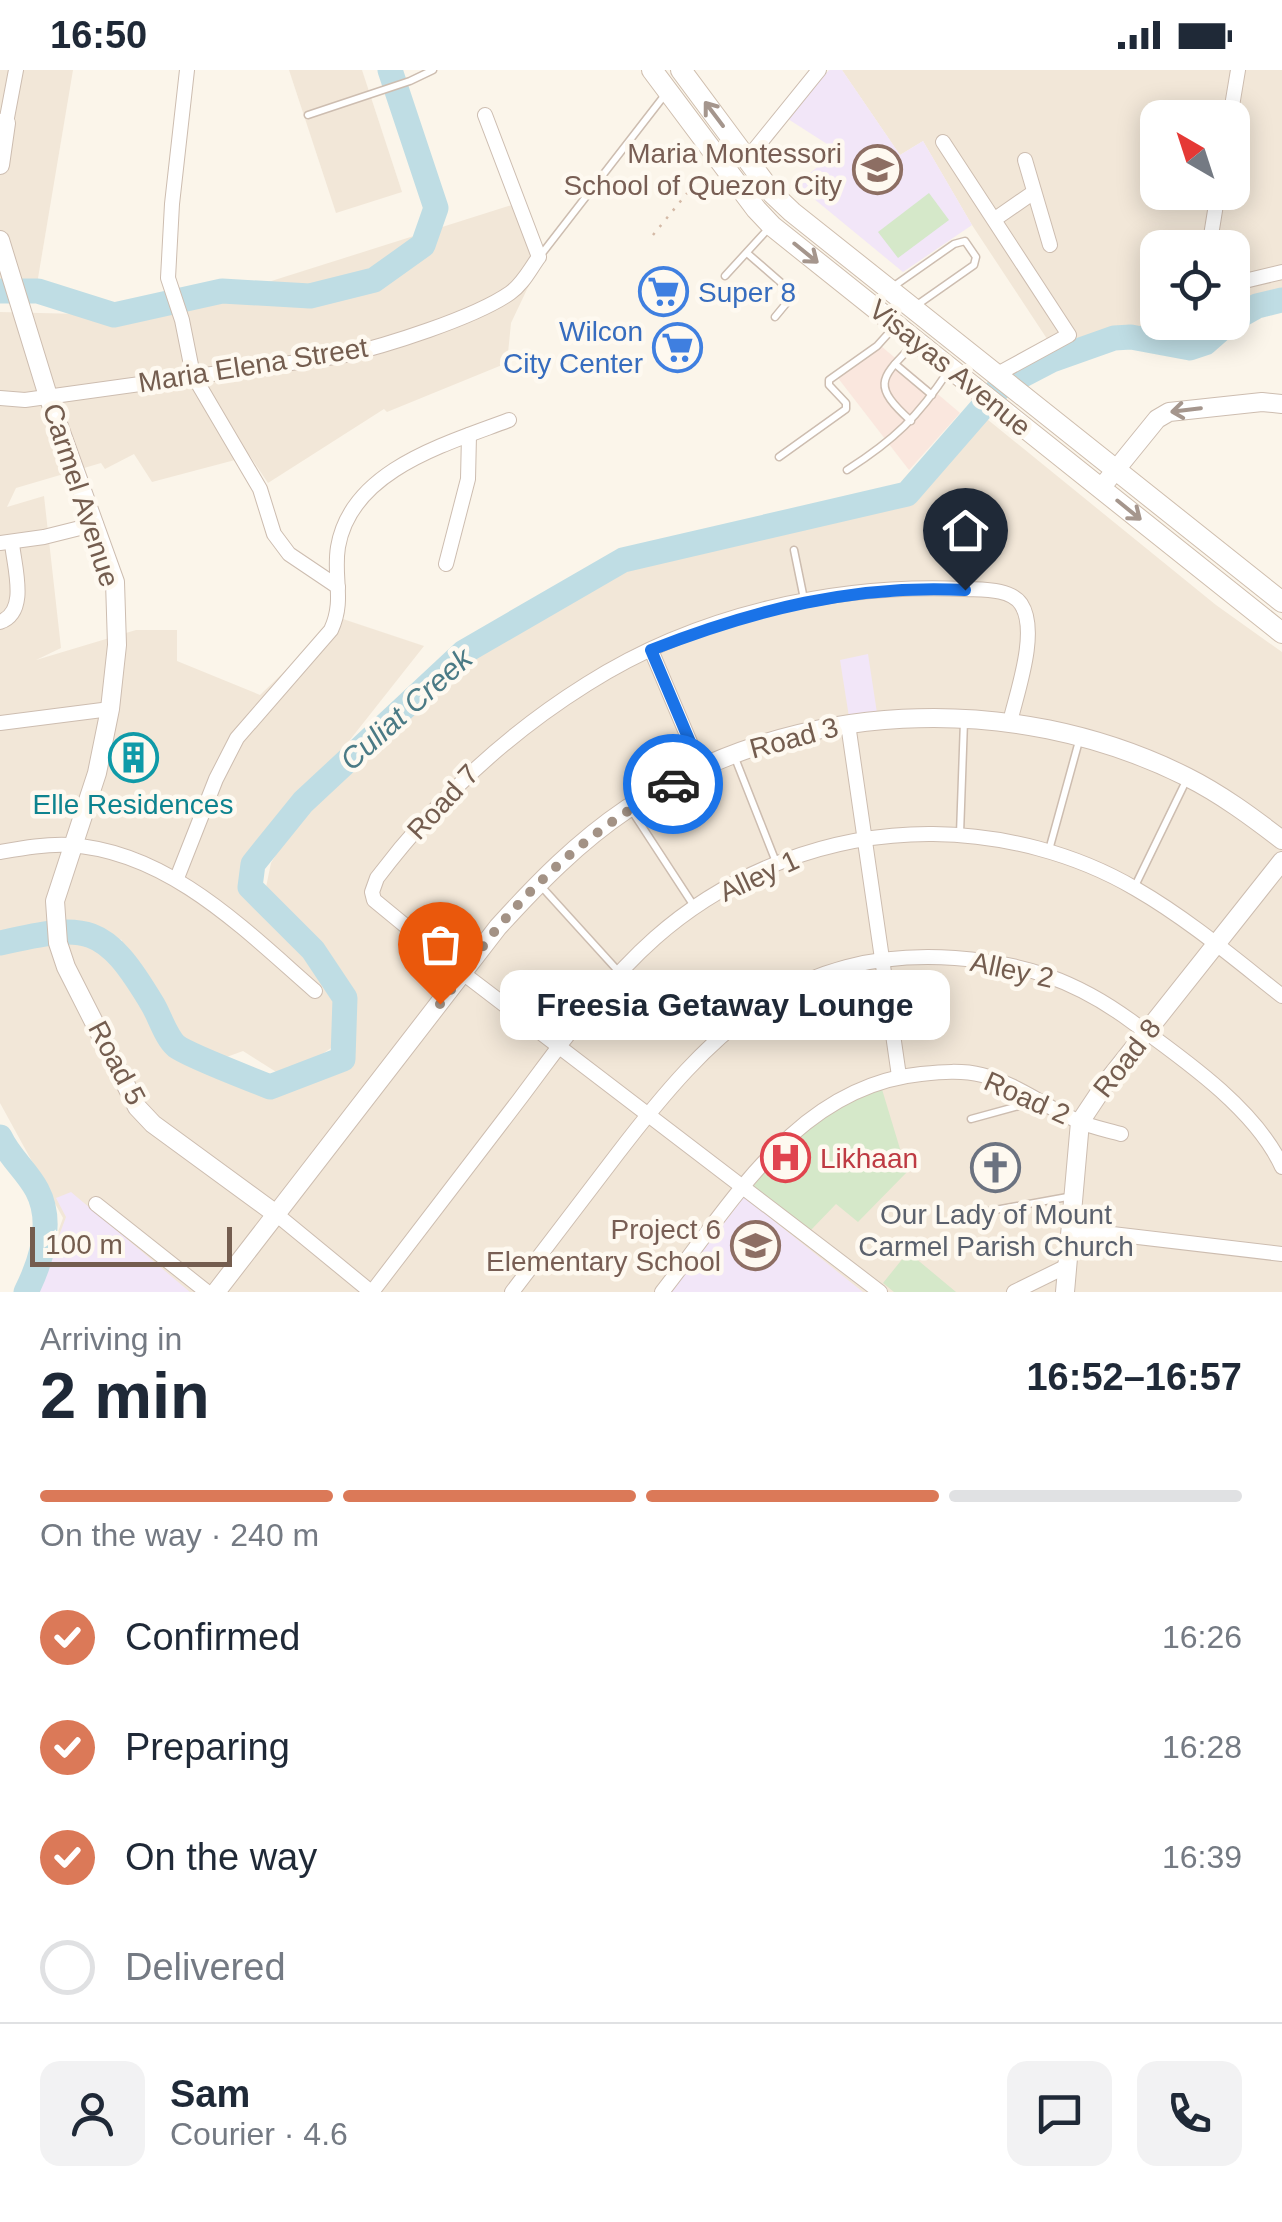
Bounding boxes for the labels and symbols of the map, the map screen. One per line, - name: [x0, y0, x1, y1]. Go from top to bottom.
- north arrow: [1140, 100, 1250, 210]
- one-way arrow: [704, 101, 725, 128]
- place label: Maria Montessori School of Quezon City: [563, 138, 842, 201]
- school or university icon: Maria Montessori School of Quezon City: [851, 143, 903, 195]
- one-way arrow: [793, 242, 819, 264]
- supermarket icon: Super 8: [637, 266, 689, 318]
- place label: Super 8: [698, 277, 796, 308]
- street label: Visayas Avenue: [863, 294, 1037, 442]
- place label: Wilcon City Center: [503, 316, 643, 379]
- supermarket icon: Wilcon City Center: [652, 321, 704, 373]
- street label: Maria Elena Street: [136, 332, 370, 398]
- street label: Carmel Avenue: [37, 399, 125, 591]
- one-way arrow: [1170, 401, 1202, 420]
- pin: [923, 488, 1008, 591]
- one-way arrow: [1115, 499, 1141, 521]
- water label: Culiat Creek: [334, 640, 480, 776]
- street label: Road 3: [746, 711, 842, 765]
- building icon: Elle Residences: [107, 731, 159, 783]
- courier: [623, 734, 723, 834]
- street label: Road 7: [401, 758, 485, 846]
- place label: Elle Residences: [33, 789, 233, 820]
- street label: Alley 1: [714, 844, 804, 908]
- pin: [398, 902, 483, 1005]
- street label: Alley 2: [968, 946, 1056, 994]
- callout: Freesia Getaway Lounge: [500, 969, 950, 1039]
- street label: Road 8: [1087, 1013, 1167, 1103]
- street label: Road 5: [82, 1016, 152, 1110]
- street label: Road 2: [979, 1065, 1075, 1131]
- hospital icon: Likhaan: [759, 1132, 811, 1184]
- church icon: Our Lady of Mount Carmel Parish Church: [970, 1141, 1022, 1193]
- place label: Likhaan: [820, 1143, 918, 1174]
- place label: Our Lady of Mount Carmel Parish Church: [858, 1199, 1134, 1262]
- place label: Project 6 Elementary School: [486, 1214, 721, 1277]
- school or university icon: Project 6 Elementary School: [730, 1219, 782, 1271]
- scale bar: [30, 1222, 232, 1266]

